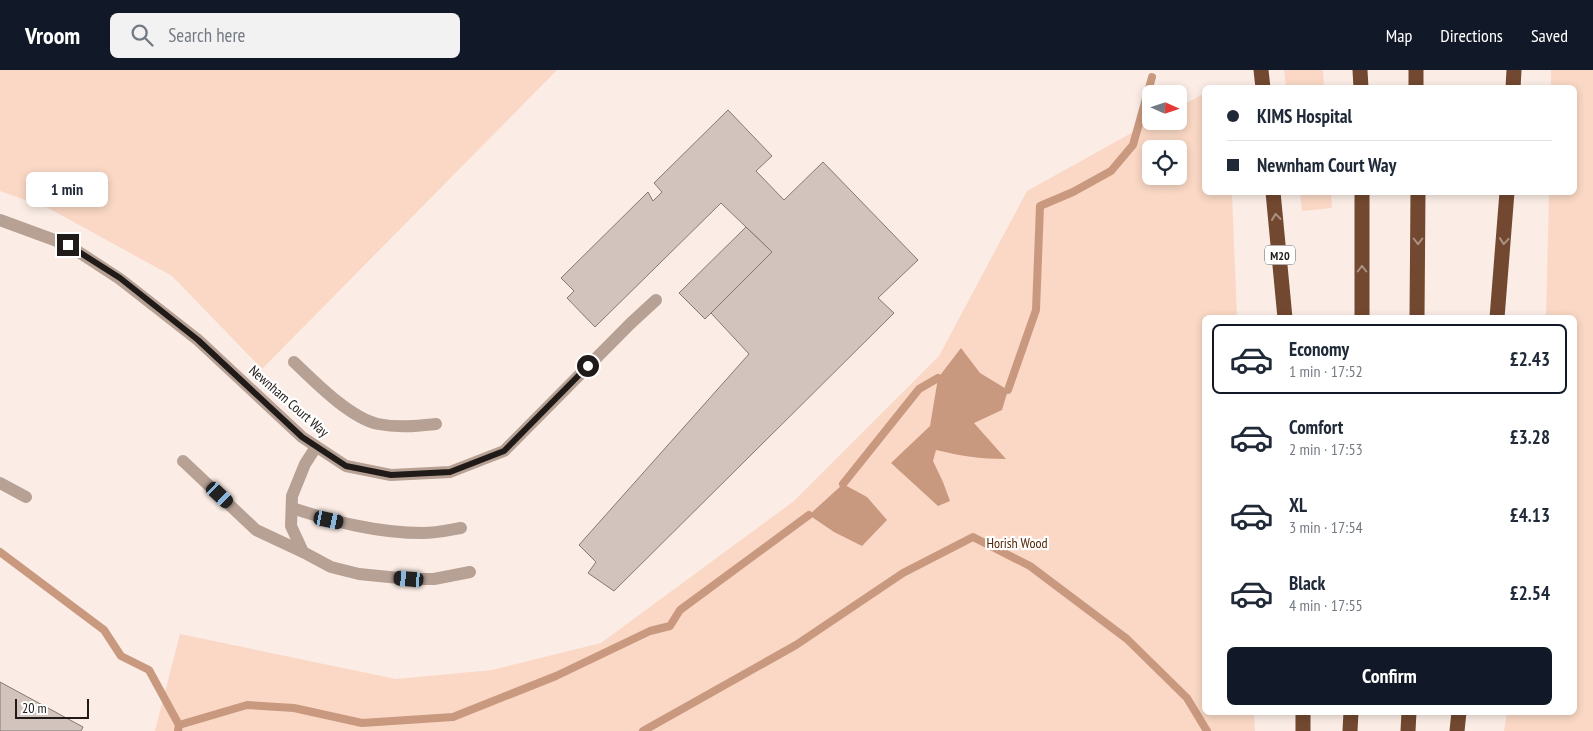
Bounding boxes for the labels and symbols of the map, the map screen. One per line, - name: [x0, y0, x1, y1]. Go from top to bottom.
- north arrow: [1142, 85, 1188, 130]
- callout: 1 min: [27, 172, 109, 208]
- one-way arrow: [1271, 212, 1282, 220]
- route end: [57, 234, 79, 256]
- one-way arrow: [1498, 237, 1509, 245]
- one-way arrow: [1413, 238, 1423, 245]
- road number: M20: [1265, 246, 1295, 264]
- one-way arrow: [1357, 265, 1367, 272]
- route start: [577, 355, 599, 377]
- street label: Newnham Court Way: [245, 361, 333, 441]
- car: [203, 479, 236, 511]
- car: [312, 510, 345, 530]
- park label: Horish Wood: [986, 534, 1048, 552]
- car: [393, 570, 424, 588]
- scale bar: [15, 696, 89, 719]

